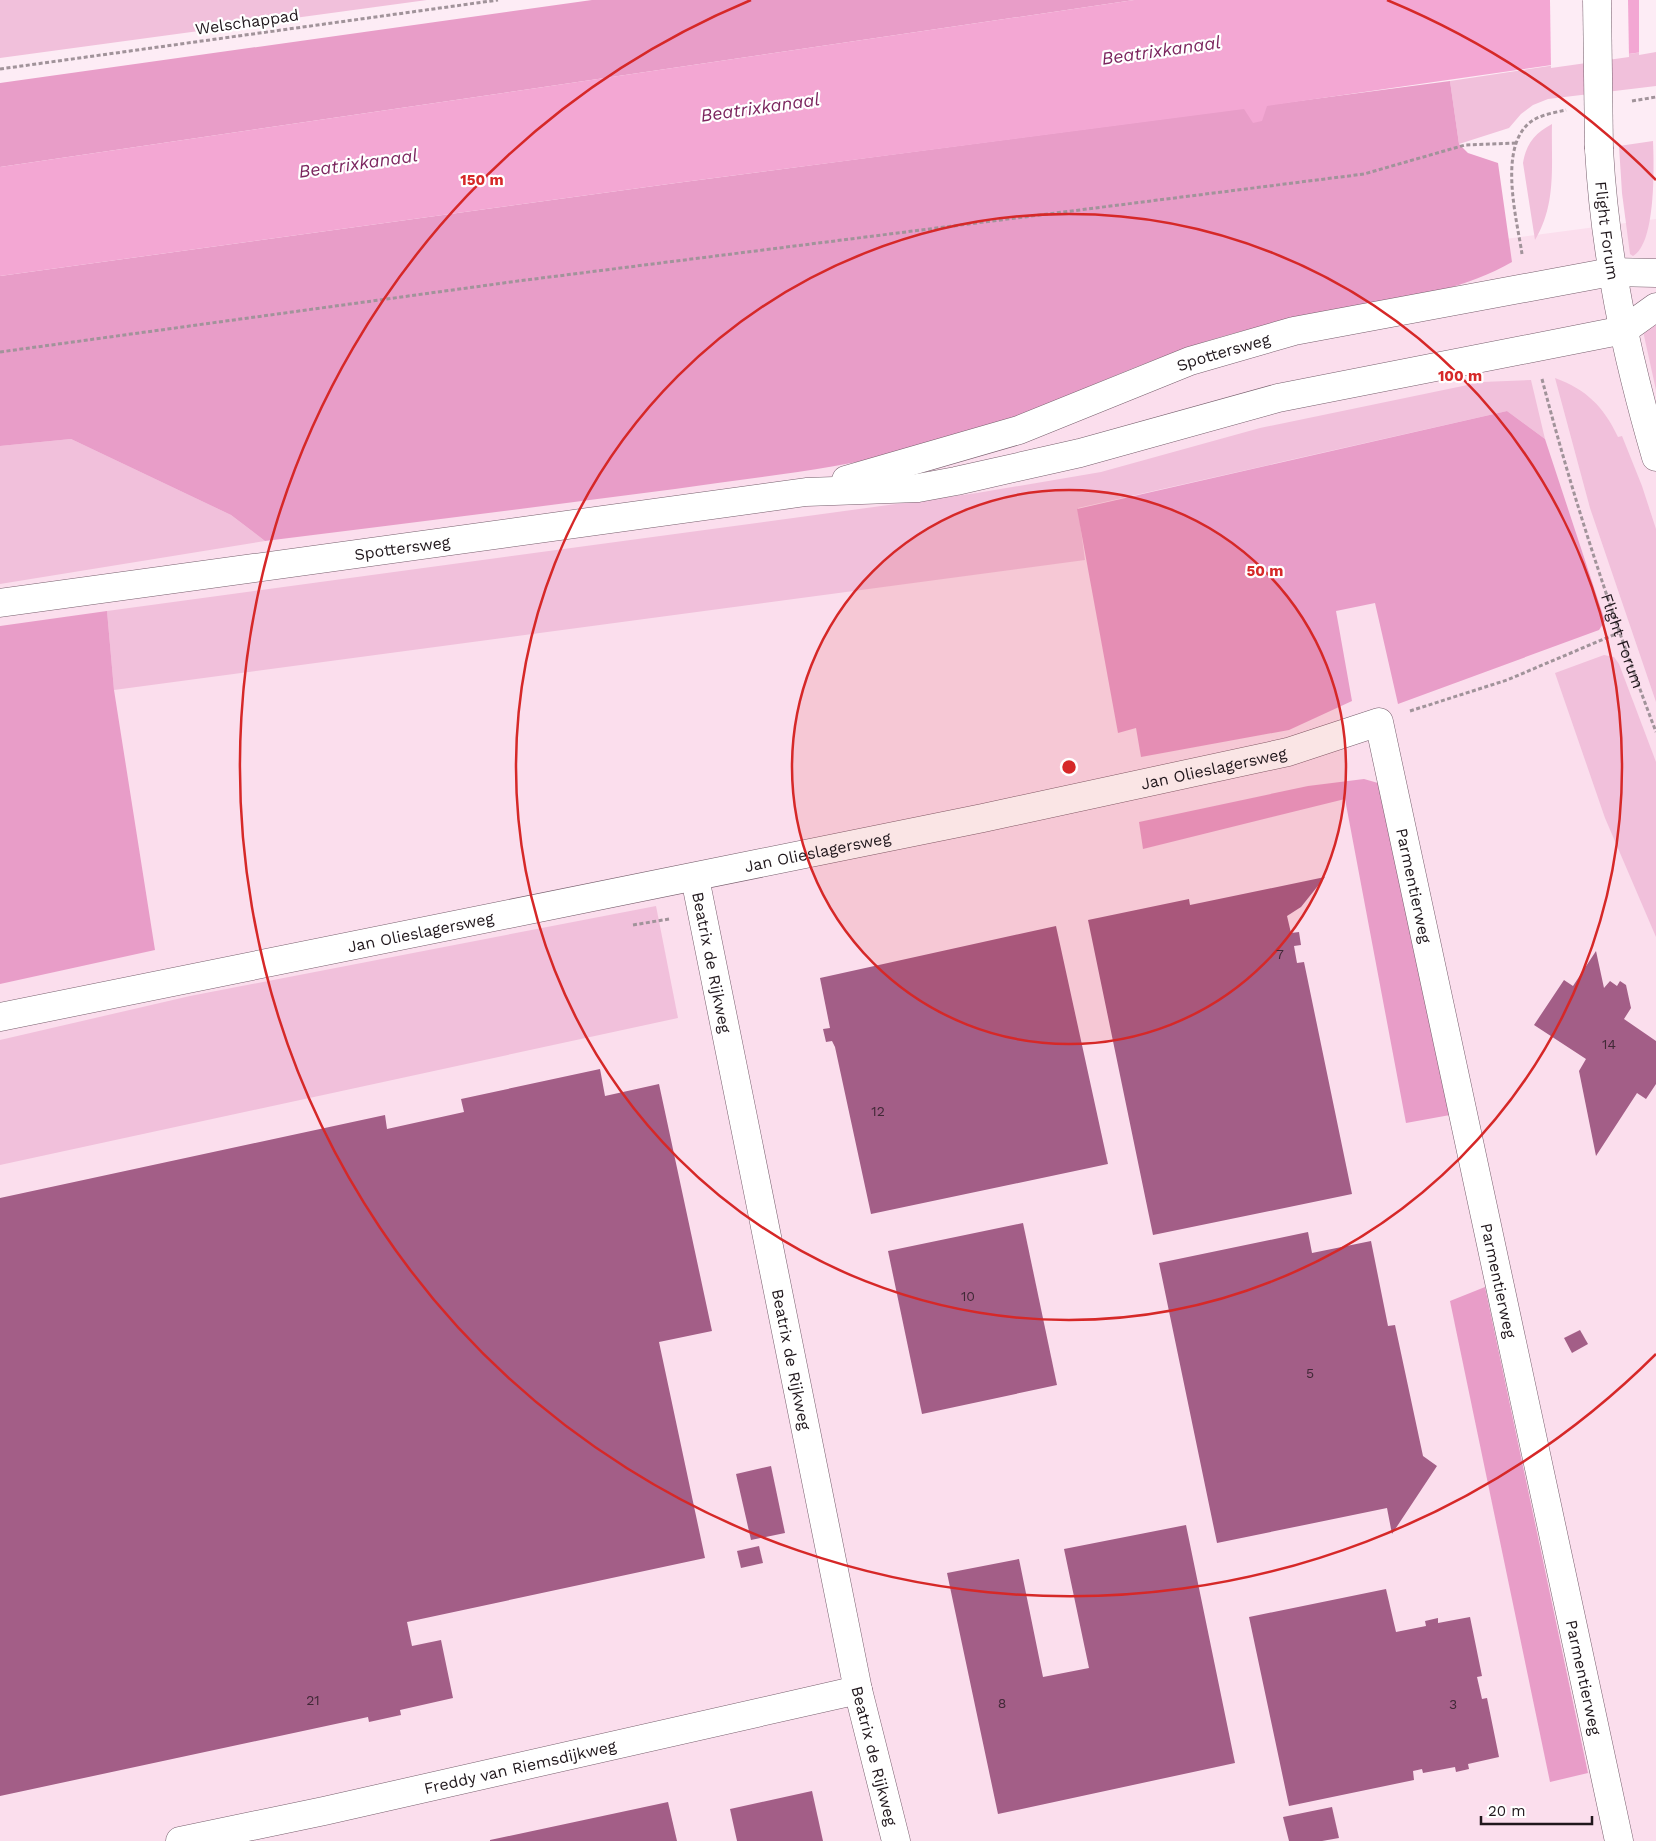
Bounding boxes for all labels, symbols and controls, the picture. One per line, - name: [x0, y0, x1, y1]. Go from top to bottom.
- street label: Welschappad: [194, 5, 300, 39]
- water label: Beatrixkanaal: [1100, 31, 1222, 69]
- water label: Beatrixkanaal: [699, 88, 821, 126]
- water label: Beatrixkanaal: [297, 144, 419, 182]
- text: 150 m: [460, 171, 504, 189]
- street label: Flight Forum: [1592, 180, 1623, 281]
- street label: Spottersweg: [1174, 329, 1273, 375]
- text: 100 m: [1438, 367, 1482, 385]
- street label: Spottersweg: [353, 532, 452, 564]
- text: 50 m: [1247, 562, 1283, 580]
- street label: Flight Forum: [1597, 591, 1648, 691]
- street label: Jan Olieslagersweg: [1139, 743, 1289, 793]
- centre of rings: [1060, 758, 1078, 776]
- street label: Parmentierweg: [1392, 826, 1436, 945]
- street label: Jan Olieslagersweg: [743, 827, 893, 876]
- street label: Beatrix de Rijkweg: [688, 890, 735, 1035]
- street label: Jan Olieslagersweg: [346, 908, 496, 956]
- house number: 7: [1276, 946, 1284, 962]
- house number: 14: [1602, 1036, 1616, 1052]
- house number: 12: [871, 1103, 885, 1119]
- street label: Parmentierweg: [1477, 1221, 1520, 1340]
- street label: Beatrix de Rijkweg: [768, 1287, 815, 1432]
- house number: 10: [961, 1288, 975, 1304]
- house number: 5: [1306, 1365, 1314, 1381]
- street label: Parmentierweg: [1562, 1618, 1606, 1737]
- street label: Beatrix de Rijkweg: [848, 1684, 901, 1828]
- house number: 21: [306, 1692, 320, 1708]
- house number: 8: [998, 1695, 1006, 1711]
- house number: 3: [1449, 1696, 1457, 1712]
- street label: Freddy van Riemsdijkweg: [422, 1736, 618, 1798]
- scale bar: [1481, 1794, 1592, 1826]
- text: 20 m: [1488, 1802, 1526, 1820]

